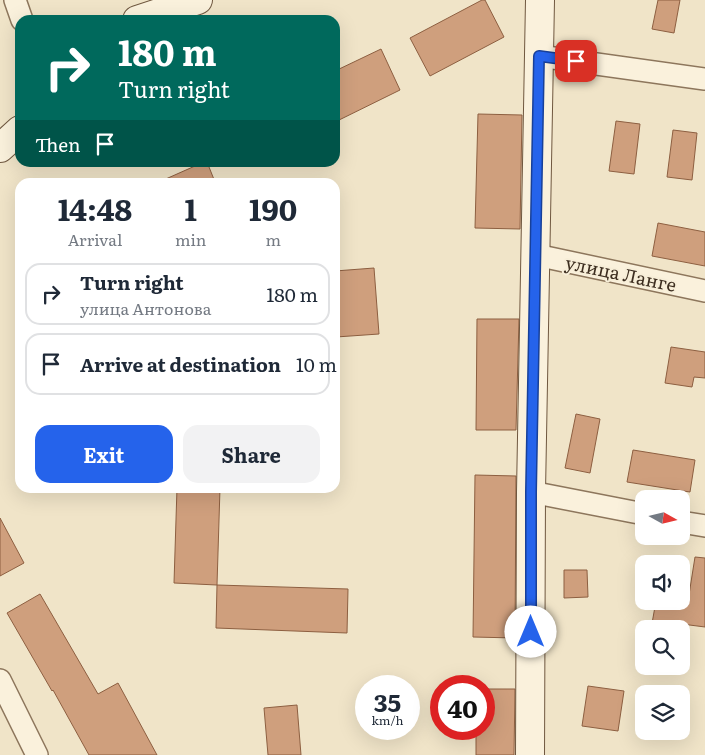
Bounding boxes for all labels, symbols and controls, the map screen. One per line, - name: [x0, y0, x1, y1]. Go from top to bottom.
- text: 180 m: [118, 25, 217, 77]
- icon: right: [35, 35, 100, 100]
- pin: [555, 40, 597, 82]
- icon: arrive: [562, 47, 590, 75]
- text: Turn right: [118, 72, 230, 105]
- text: Then: [35, 130, 81, 158]
- icon: arrive: [91, 130, 119, 158]
- text: 14:48: [58, 186, 132, 230]
- text: 1: [184, 186, 197, 230]
- text: 190: [249, 186, 297, 230]
- text: Arrival: [68, 227, 122, 251]
- text: min: [175, 227, 206, 251]
- text: m: [265, 227, 281, 251]
- street label: улица Ланге: [563, 248, 679, 298]
- text: Turn right: [80, 268, 184, 296]
- icon: right: [37, 280, 65, 308]
- text: 180 m: [267, 280, 318, 308]
- text: улица Антонова: [80, 296, 211, 320]
- icon: arrive: [37, 350, 65, 378]
- text: Arrive at destination: [80, 350, 281, 378]
- text: 10 m: [296, 350, 337, 378]
- button: Exit: [35, 425, 173, 483]
- button: Share: [183, 425, 320, 483]
- north arrow: [635, 490, 690, 545]
- map controls: [635, 490, 690, 740]
- button: sound: [635, 555, 690, 610]
- position arrow: [504, 605, 556, 657]
- button: search: [635, 620, 690, 675]
- speed limit sign: 40: [430, 675, 495, 740]
- text: 35: [374, 683, 401, 720]
- button: layers: [635, 685, 690, 740]
- text: km/h: [372, 711, 403, 729]

